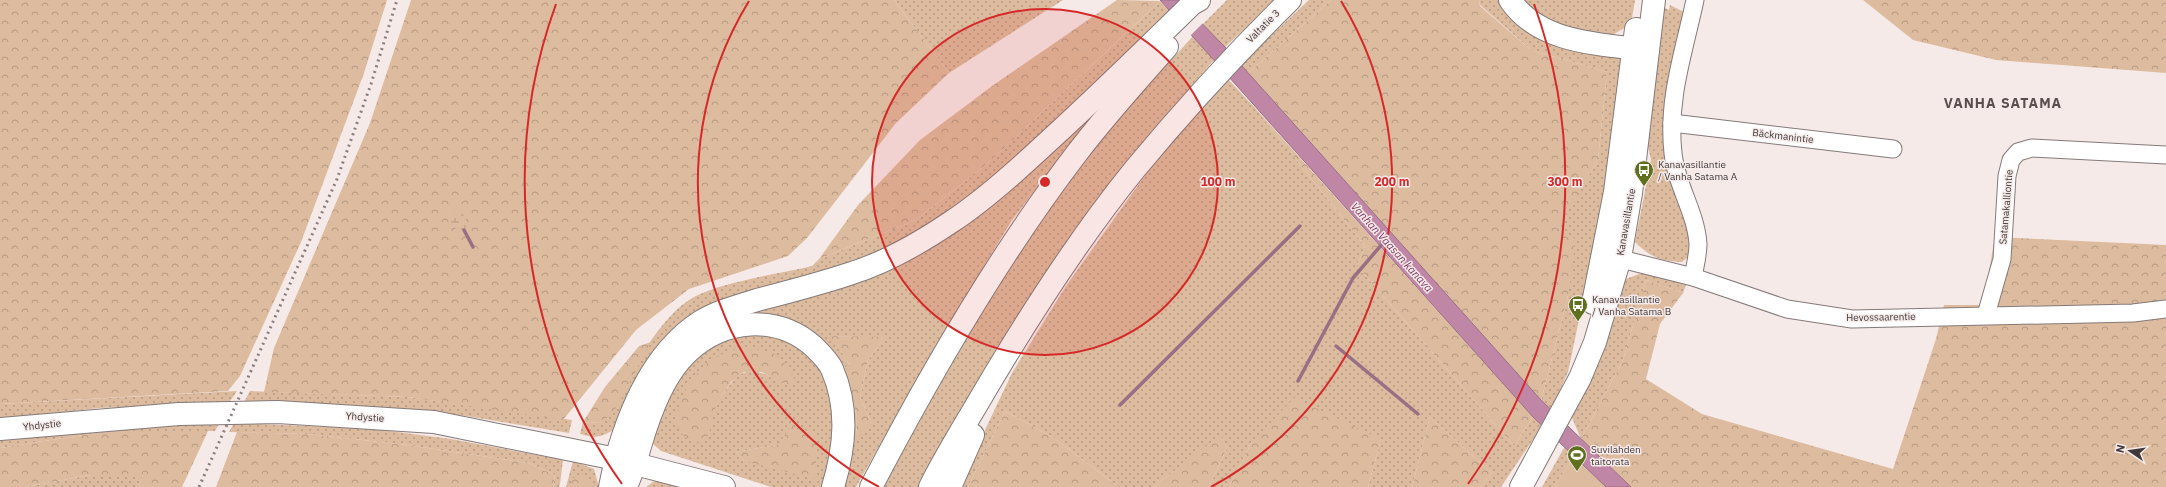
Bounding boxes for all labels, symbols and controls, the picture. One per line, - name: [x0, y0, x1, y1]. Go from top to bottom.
- street label: Valtatie 3: [1243, 6, 1283, 46]
- district label: VANHA SATAMA: [1944, 94, 2062, 112]
- street label: Bäckmanintie: [1752, 126, 1815, 146]
- place label: Kanavasillantie / Vanha Satama A: [1658, 158, 1738, 183]
- bus stop icon: Kanavasillantie / Vanha Satama A: [1633, 159, 1655, 187]
- street label: Satamakalliontie: [1996, 168, 2016, 245]
- text: 100 m: [1200, 174, 1236, 189]
- text: 200 m: [1374, 174, 1410, 189]
- text: 300 m: [1547, 174, 1583, 189]
- centre of rings: [1038, 175, 1052, 189]
- street label: Kanavasillantie: [1614, 187, 1638, 257]
- water label: Vanhan Vaasan kanava: [1348, 199, 1436, 295]
- place label: Kanavasillantie / Vanha Satama B: [1592, 293, 1671, 318]
- bus stop icon: Kanavasillantie / Vanha Satama B: [1567, 294, 1589, 322]
- street label: Hevossaarentie: [1846, 310, 1916, 324]
- street label: Yhdystie: [345, 409, 385, 425]
- street label: Yhdystie: [22, 416, 62, 433]
- north arrow: [2110, 431, 2150, 471]
- place label: Suvilahden taitorata: [1591, 443, 1641, 468]
- text: N: [2113, 443, 2128, 454]
- sports icon: Suvilahden taitorata: [1566, 444, 1588, 472]

